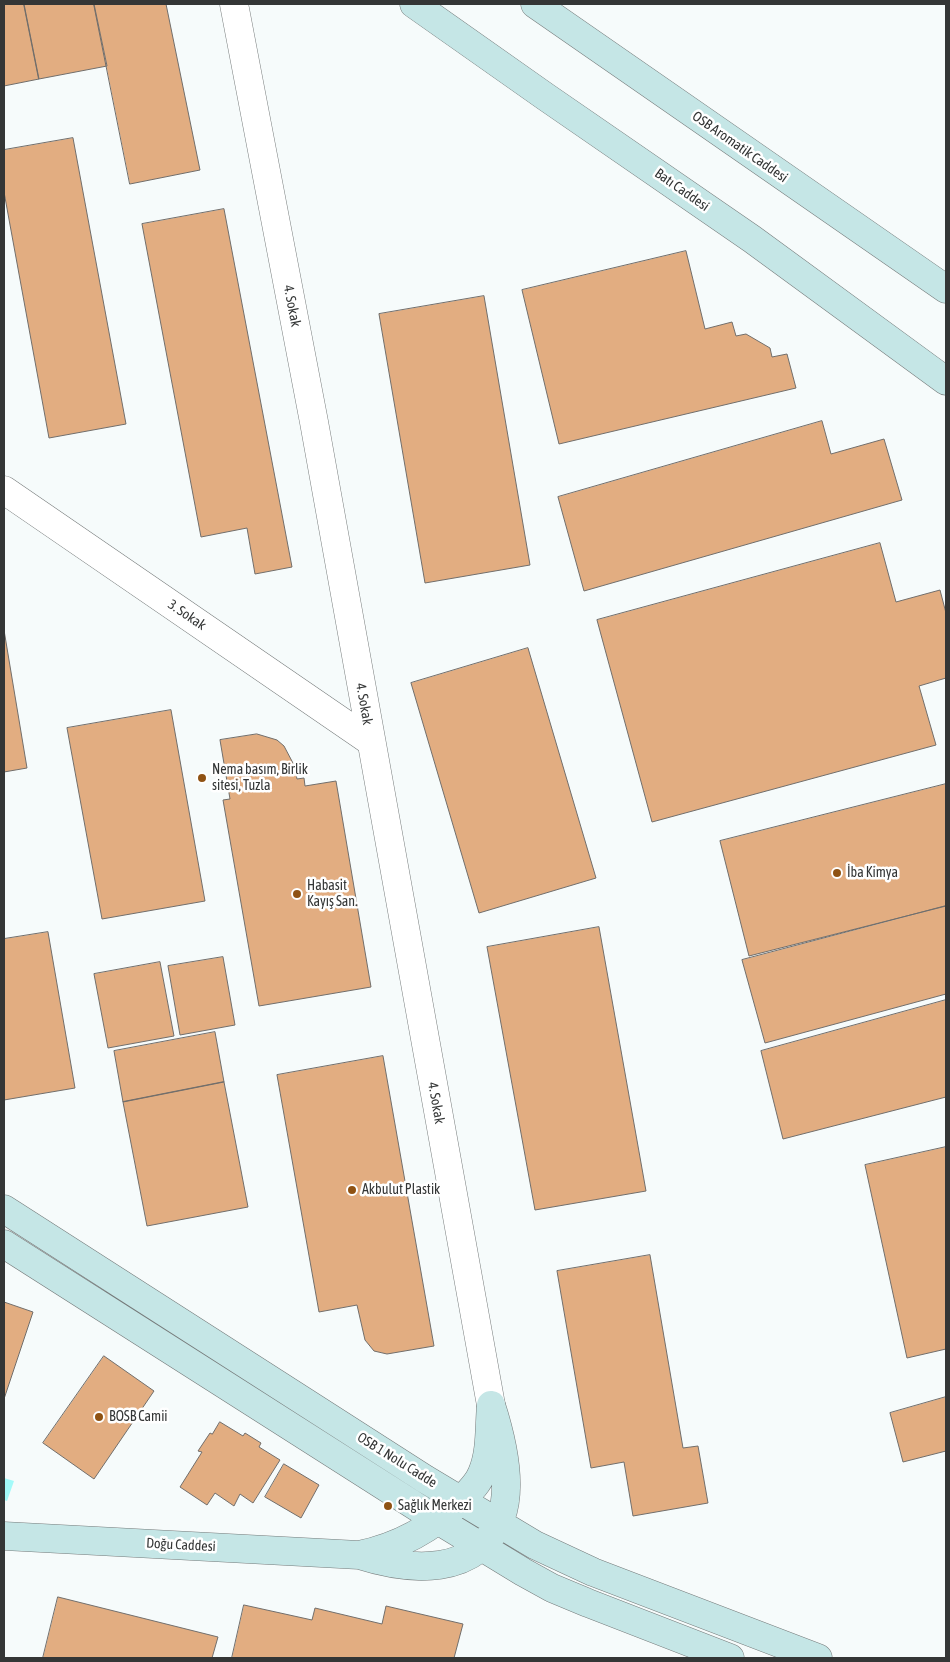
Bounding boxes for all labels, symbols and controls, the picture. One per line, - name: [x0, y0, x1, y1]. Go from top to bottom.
- street label: OSB Aromatik Caddesi: [689, 108, 791, 186]
- street label: Batı Caddesi: [651, 165, 713, 215]
- street label: 4. Sokak: [280, 284, 304, 328]
- street label: 3. Sokak: [165, 596, 209, 634]
- street label: 4. Sokak: [352, 682, 376, 726]
- place label: Nema basım, Birlik sitesi, Tuzla: [212, 762, 308, 794]
- marker: Nema basım, Birlik sitesi, Tuzla: [196, 772, 208, 784]
- place label: İba Kimya: [847, 865, 898, 881]
- marker: İba Kimya: [831, 867, 843, 879]
- place label: Habasit Kayış San.: [307, 878, 358, 910]
- marker: Habasit Kayış San.: [291, 888, 303, 900]
- street label: 4. Sokak: [424, 1081, 448, 1125]
- place label: Akbulut Plastik: [362, 1182, 440, 1198]
- marker: Akbulut Plastik: [346, 1184, 358, 1196]
- place label: BOSB Camii: [109, 1409, 168, 1425]
- marker: BOSB Camii: [93, 1411, 105, 1423]
- street label: OSB 1 Nolu Cadde: [354, 1429, 440, 1491]
- place label: Sağlık Merkezi: [398, 1498, 472, 1514]
- marker: Sağlık Merkezi: [382, 1500, 394, 1512]
- street label: Doğu Caddesi: [146, 1535, 216, 1555]

